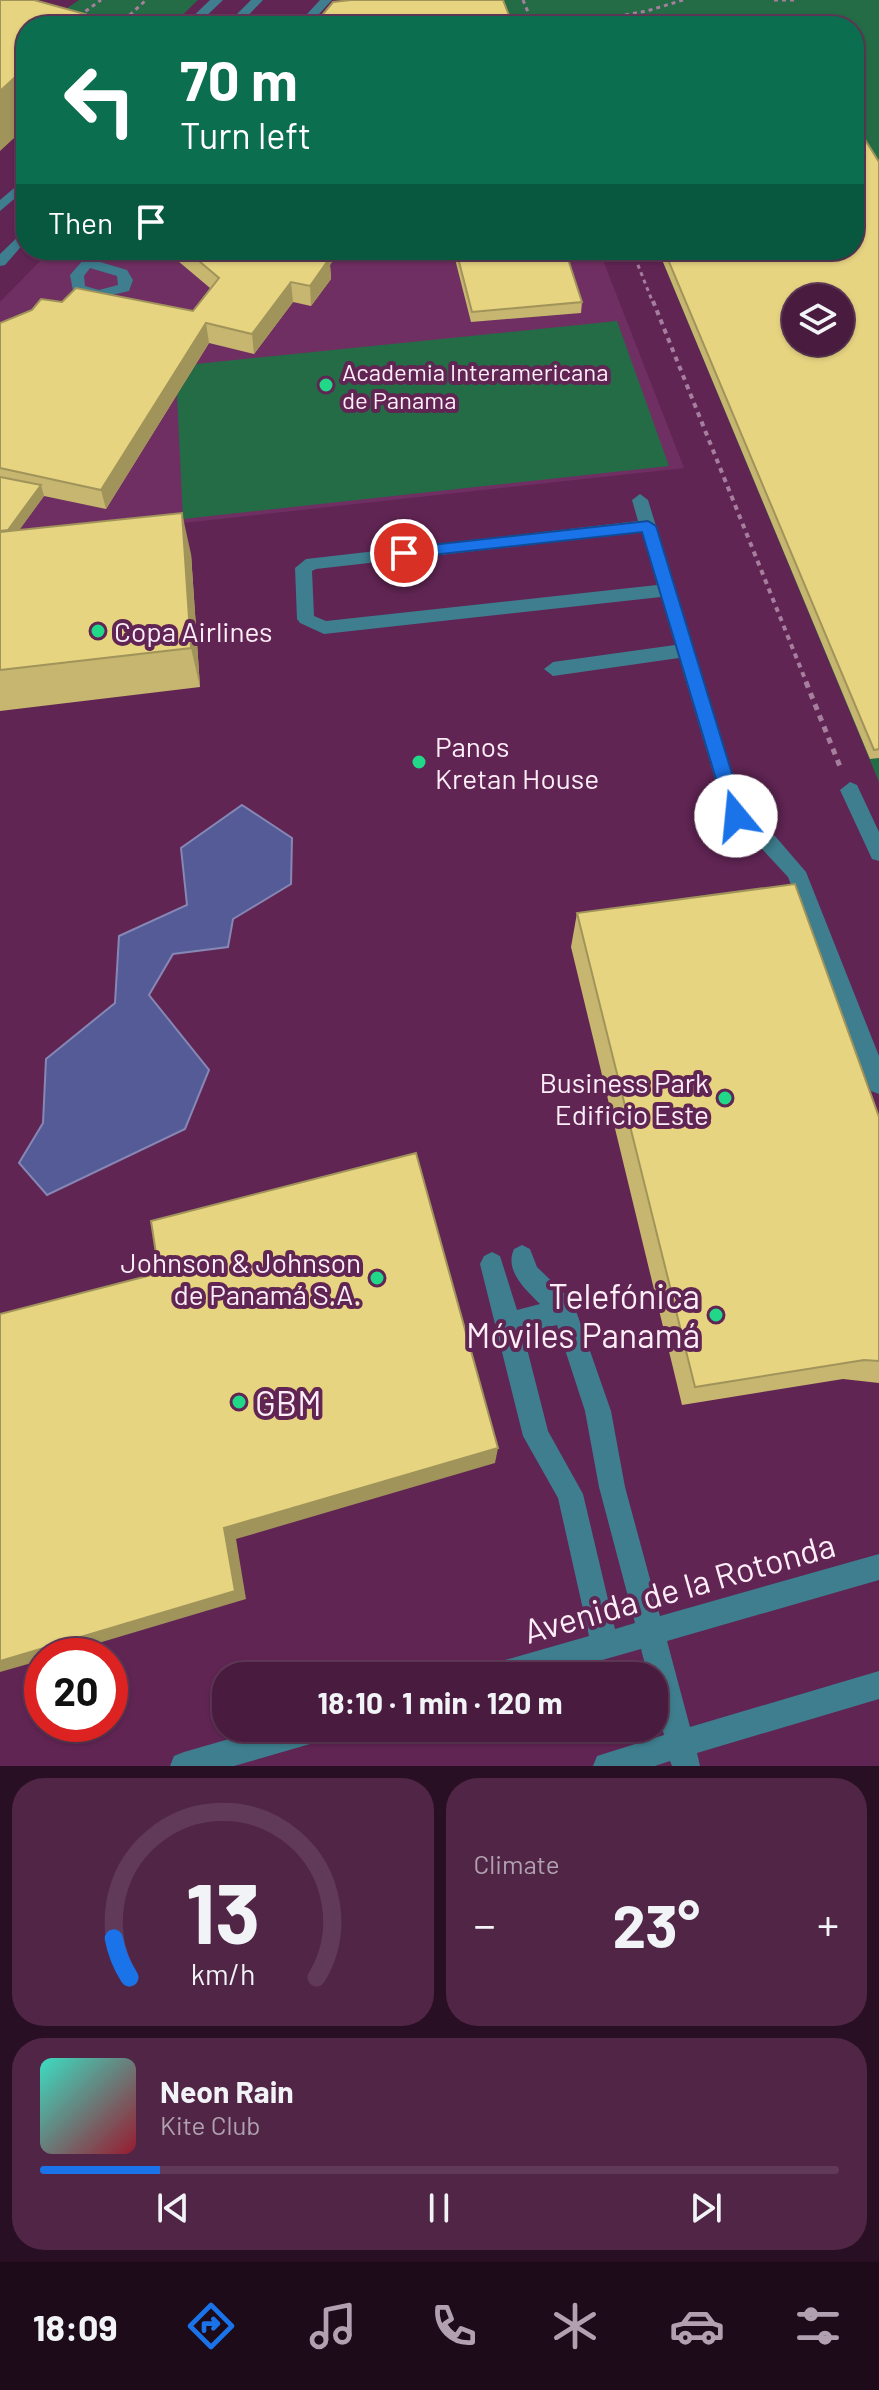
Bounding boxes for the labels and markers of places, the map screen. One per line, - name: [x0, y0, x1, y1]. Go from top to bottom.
- place label: Academia Interamericana de Panama: [342, 357, 608, 414]
- marker: Academia Interamericana de Panama: [317, 376, 335, 394]
- pin: [370, 519, 438, 587]
- place label: Copa Airlines: [114, 614, 273, 648]
- marker: Copa Airlines: [89, 622, 107, 640]
- place label: Panos Kretan House: [435, 729, 599, 795]
- marker: Panos Kretan House: [410, 753, 428, 771]
- place label: Business Park Edificio Este: [540, 1065, 709, 1131]
- marker: Business Park Edificio Este: [716, 1089, 734, 1107]
- place label: Johnson & Johnson de Panamá S.A.: [121, 1245, 361, 1311]
- marker: Johnson & Johnson de Panamá S.A.: [368, 1269, 386, 1287]
- place label: Telefónica Móviles Panamá: [466, 1275, 700, 1355]
- marker: Telefónica Móviles Panamá: [707, 1306, 725, 1324]
- place label: GBM: [255, 1382, 321, 1423]
- marker: GBM: [230, 1393, 248, 1411]

